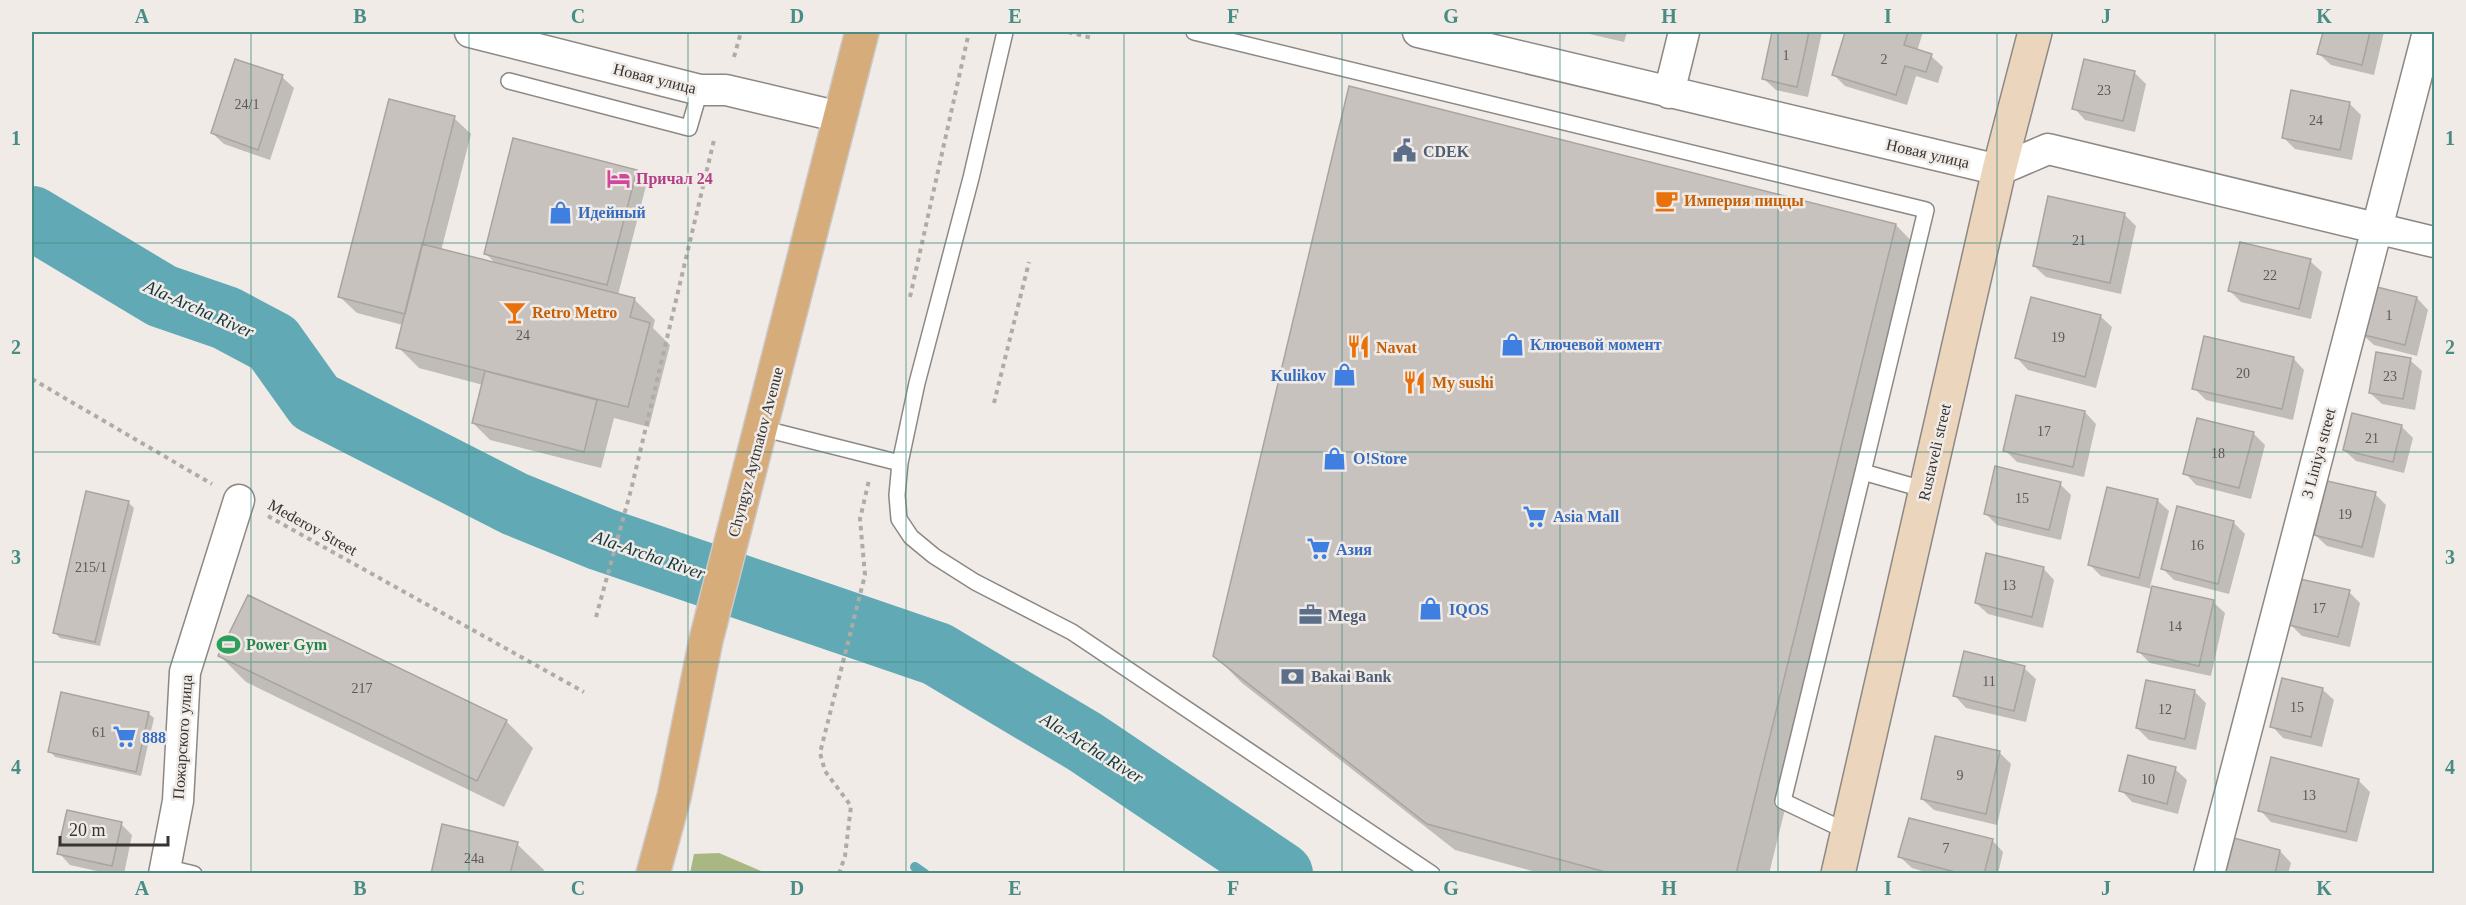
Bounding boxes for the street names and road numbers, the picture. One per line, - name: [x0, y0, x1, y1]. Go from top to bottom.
- street label: Новая улица: [611, 60, 698, 98]
- street label: Новая улица: [1884, 136, 1971, 172]
- street label: Chyngyz Aytmatov Avenue: [725, 365, 787, 539]
- street label: Rustaveli street: [1915, 401, 1954, 502]
- street label: 3 Liniya street: [2298, 406, 2340, 500]
- street label: Mederov Street: [265, 496, 361, 559]
- street label: Пожарского улица: [170, 674, 196, 800]

